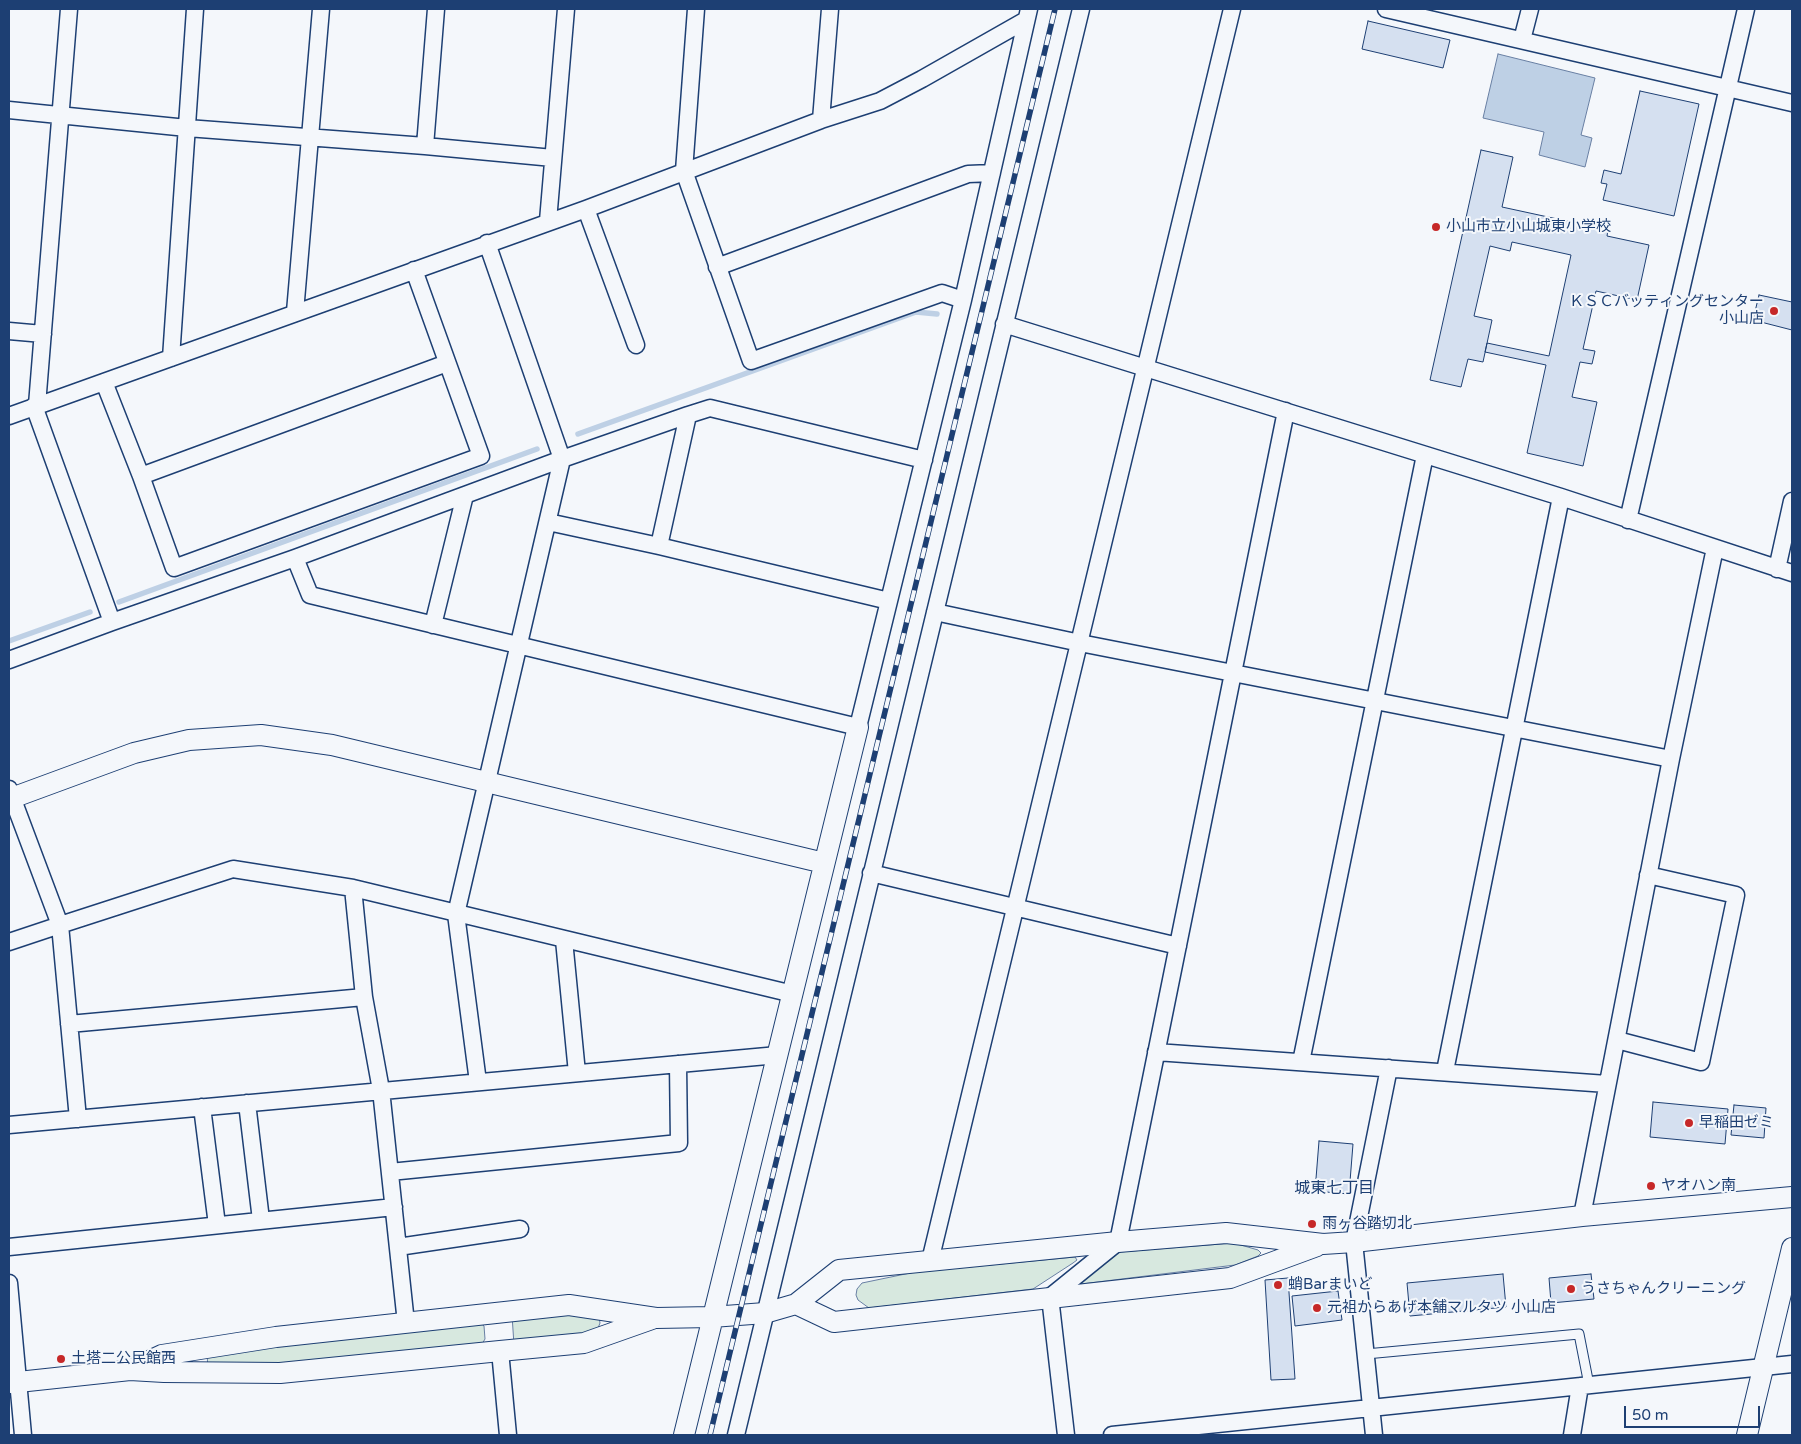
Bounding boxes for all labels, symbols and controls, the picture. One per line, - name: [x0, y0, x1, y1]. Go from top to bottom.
- place label: 小山市立小山城東小学校: [1446, 218, 1611, 236]
- marker: 小山市立小山城東小学校: [1430, 221, 1442, 233]
- place label: ＫＳＣバッティングセンター 小山店: [1569, 293, 1764, 328]
- marker: ＫＳＣバッティングセンター 小山店: [1768, 305, 1780, 317]
- place label: 早稲田ゼミ: [1699, 1114, 1774, 1132]
- marker: 早稲田ゼミ: [1683, 1117, 1695, 1129]
- place label: ヤオハン南: [1661, 1177, 1736, 1195]
- district label: 城東七丁目: [1294, 1179, 1374, 1199]
- marker: ヤオハン南: [1645, 1180, 1657, 1192]
- place label: 雨ヶ谷踏切北: [1322, 1215, 1412, 1233]
- marker: 雨ヶ谷踏切北: [1306, 1218, 1318, 1230]
- place label: 蛸Barまいど: [1288, 1276, 1373, 1294]
- marker: 蛸Barまいど: [1272, 1279, 1284, 1291]
- place label: うさちゃんクリーニング: [1581, 1280, 1746, 1298]
- marker: うさちゃんクリーニング: [1565, 1283, 1577, 1295]
- place label: 元祖からあげ本舗マルタツ 小山店: [1327, 1299, 1556, 1317]
- marker: 元祖からあげ本舗マルタツ 小山店: [1311, 1302, 1323, 1314]
- place label: 土塔二公民館西: [71, 1350, 176, 1368]
- marker: 土塔二公民館西: [55, 1353, 67, 1365]
- scale bar: [1626, 1396, 1762, 1428]
- text: 50 m: [1632, 1406, 1669, 1424]

